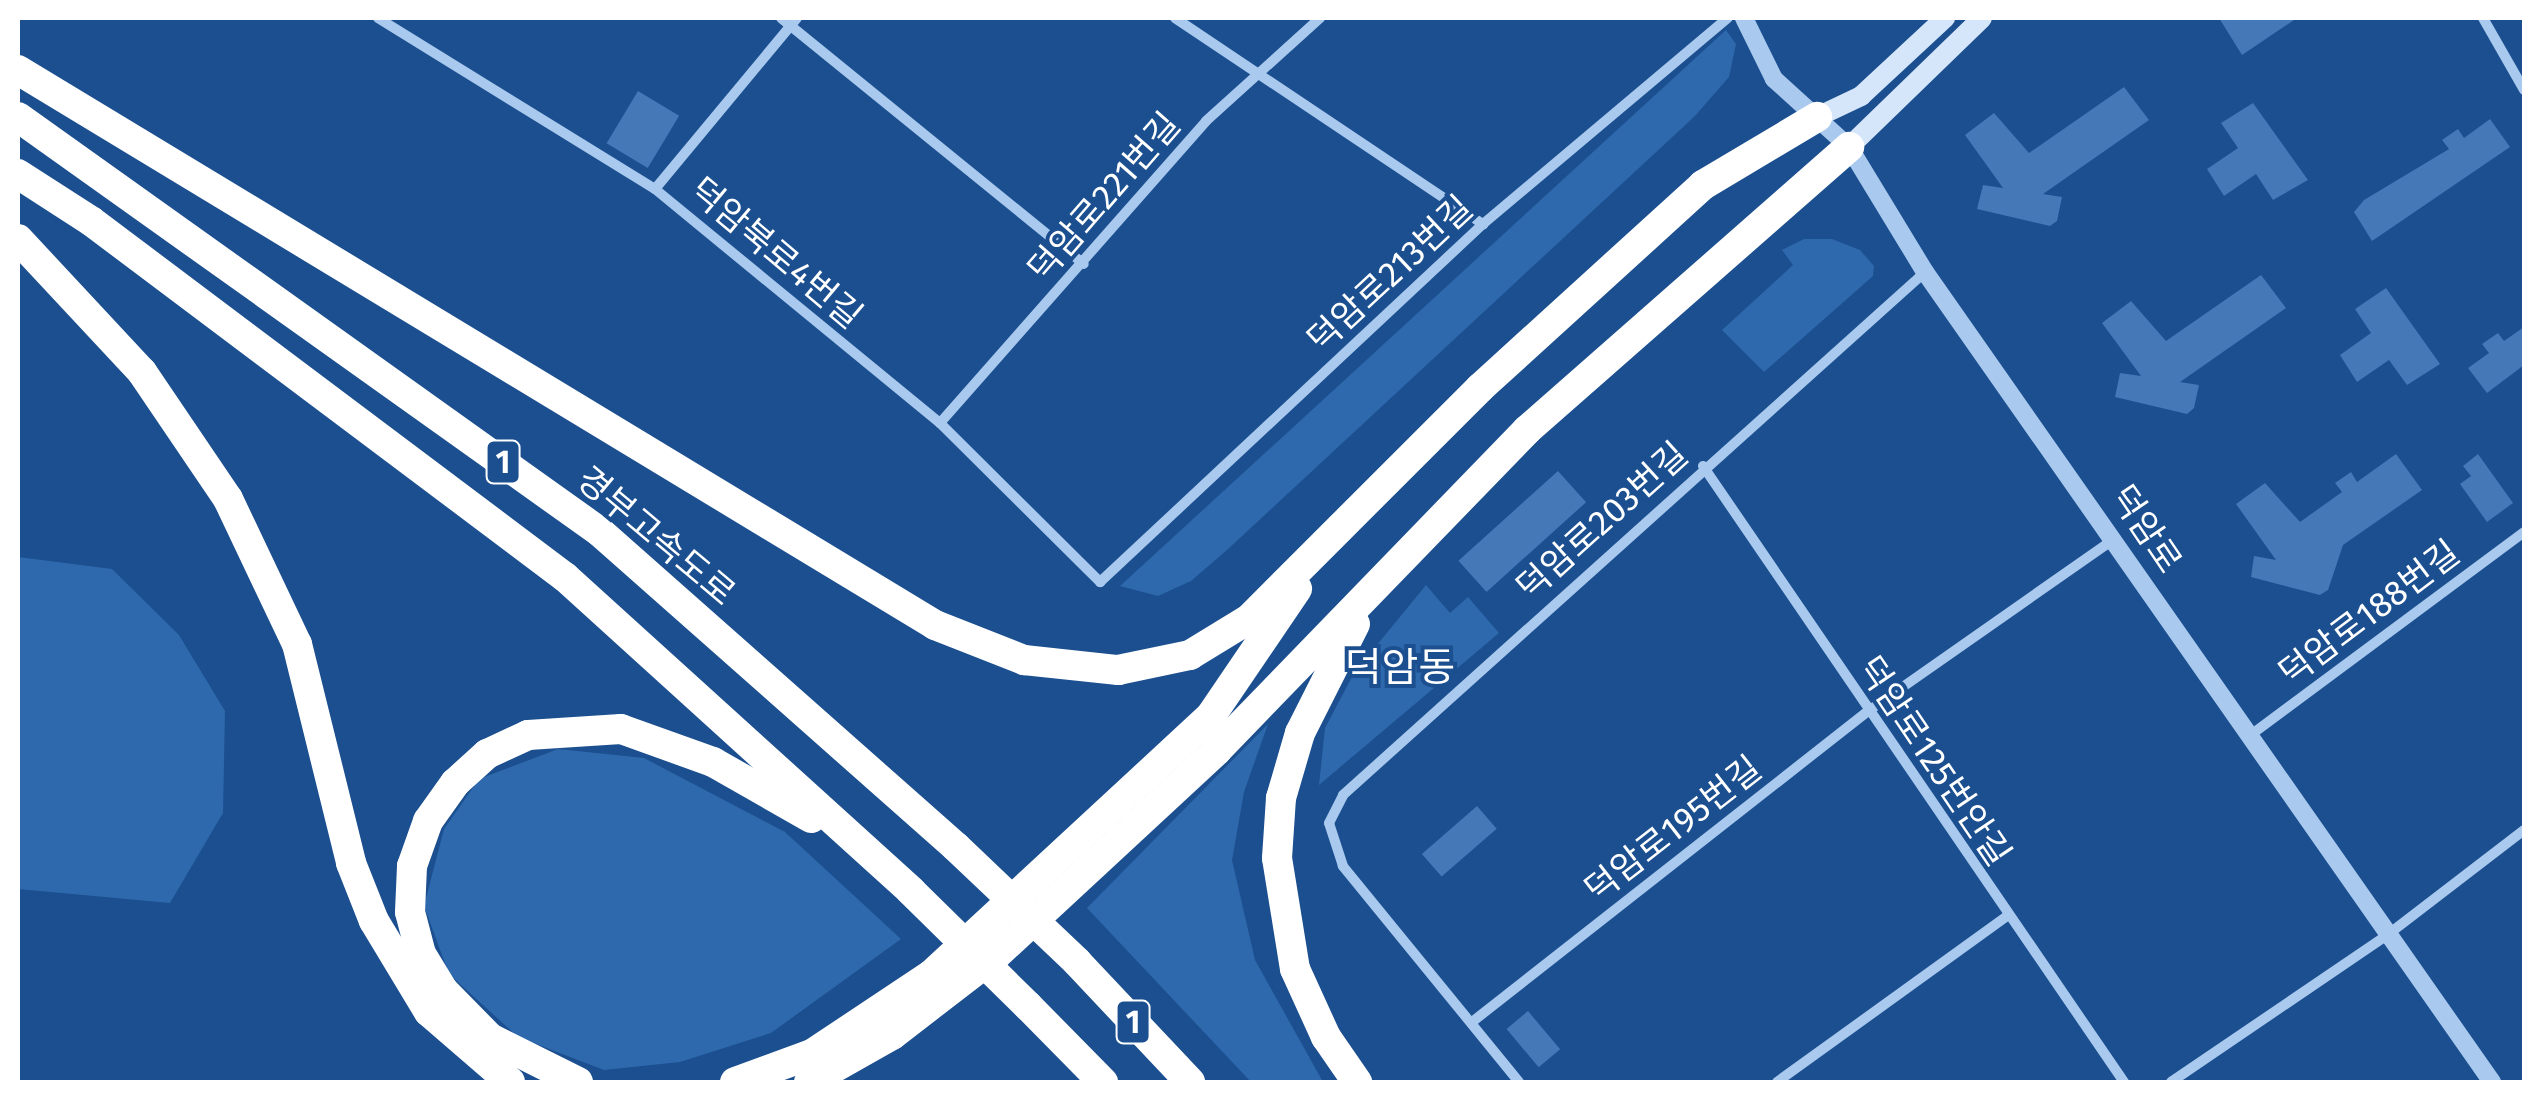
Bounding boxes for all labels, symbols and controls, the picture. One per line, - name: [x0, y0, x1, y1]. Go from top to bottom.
- street label: 덕암로221번길: [1019, 104, 1189, 290]
- street label: 덕암북로4번길: [681, 169, 871, 337]
- street label: 덕암로213번길: [1299, 187, 1481, 361]
- street label: 덕암로203번길: [1508, 433, 1696, 609]
- road number: 1: [486, 435, 520, 489]
- street label: 경부고속도로: [569, 458, 743, 614]
- street label: 덕암로: [2102, 477, 2190, 581]
- street label: 덕암로188번길: [2271, 532, 2467, 694]
- district label: 덕암동: [1345, 644, 1455, 692]
- street label: 덕암로125번안길: [1849, 648, 2019, 874]
- street label: 덕암로195번길: [1577, 747, 1769, 911]
- road number: 1: [1116, 995, 1150, 1049]

